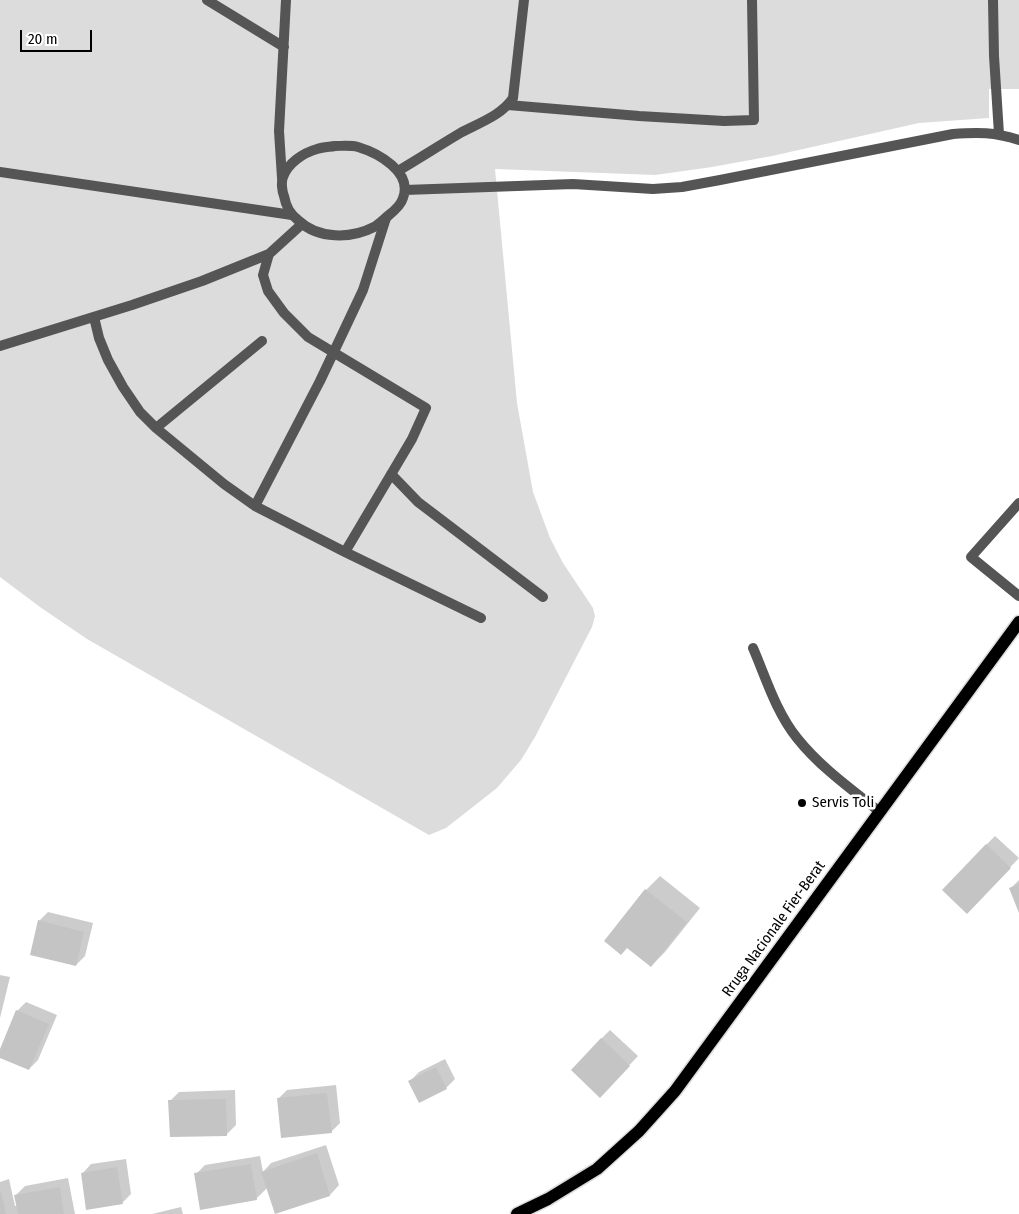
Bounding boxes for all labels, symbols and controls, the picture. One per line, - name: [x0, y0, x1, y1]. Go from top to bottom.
- scale bar: [22, 20, 95, 52]
- text: 20 m: [28, 30, 58, 48]
- place label: Servis Toli: [812, 794, 874, 812]
- marker: Servis Toli: [796, 797, 808, 809]
- street label: Rruga Nacionale Fier-Berat: [719, 858, 829, 1000]

